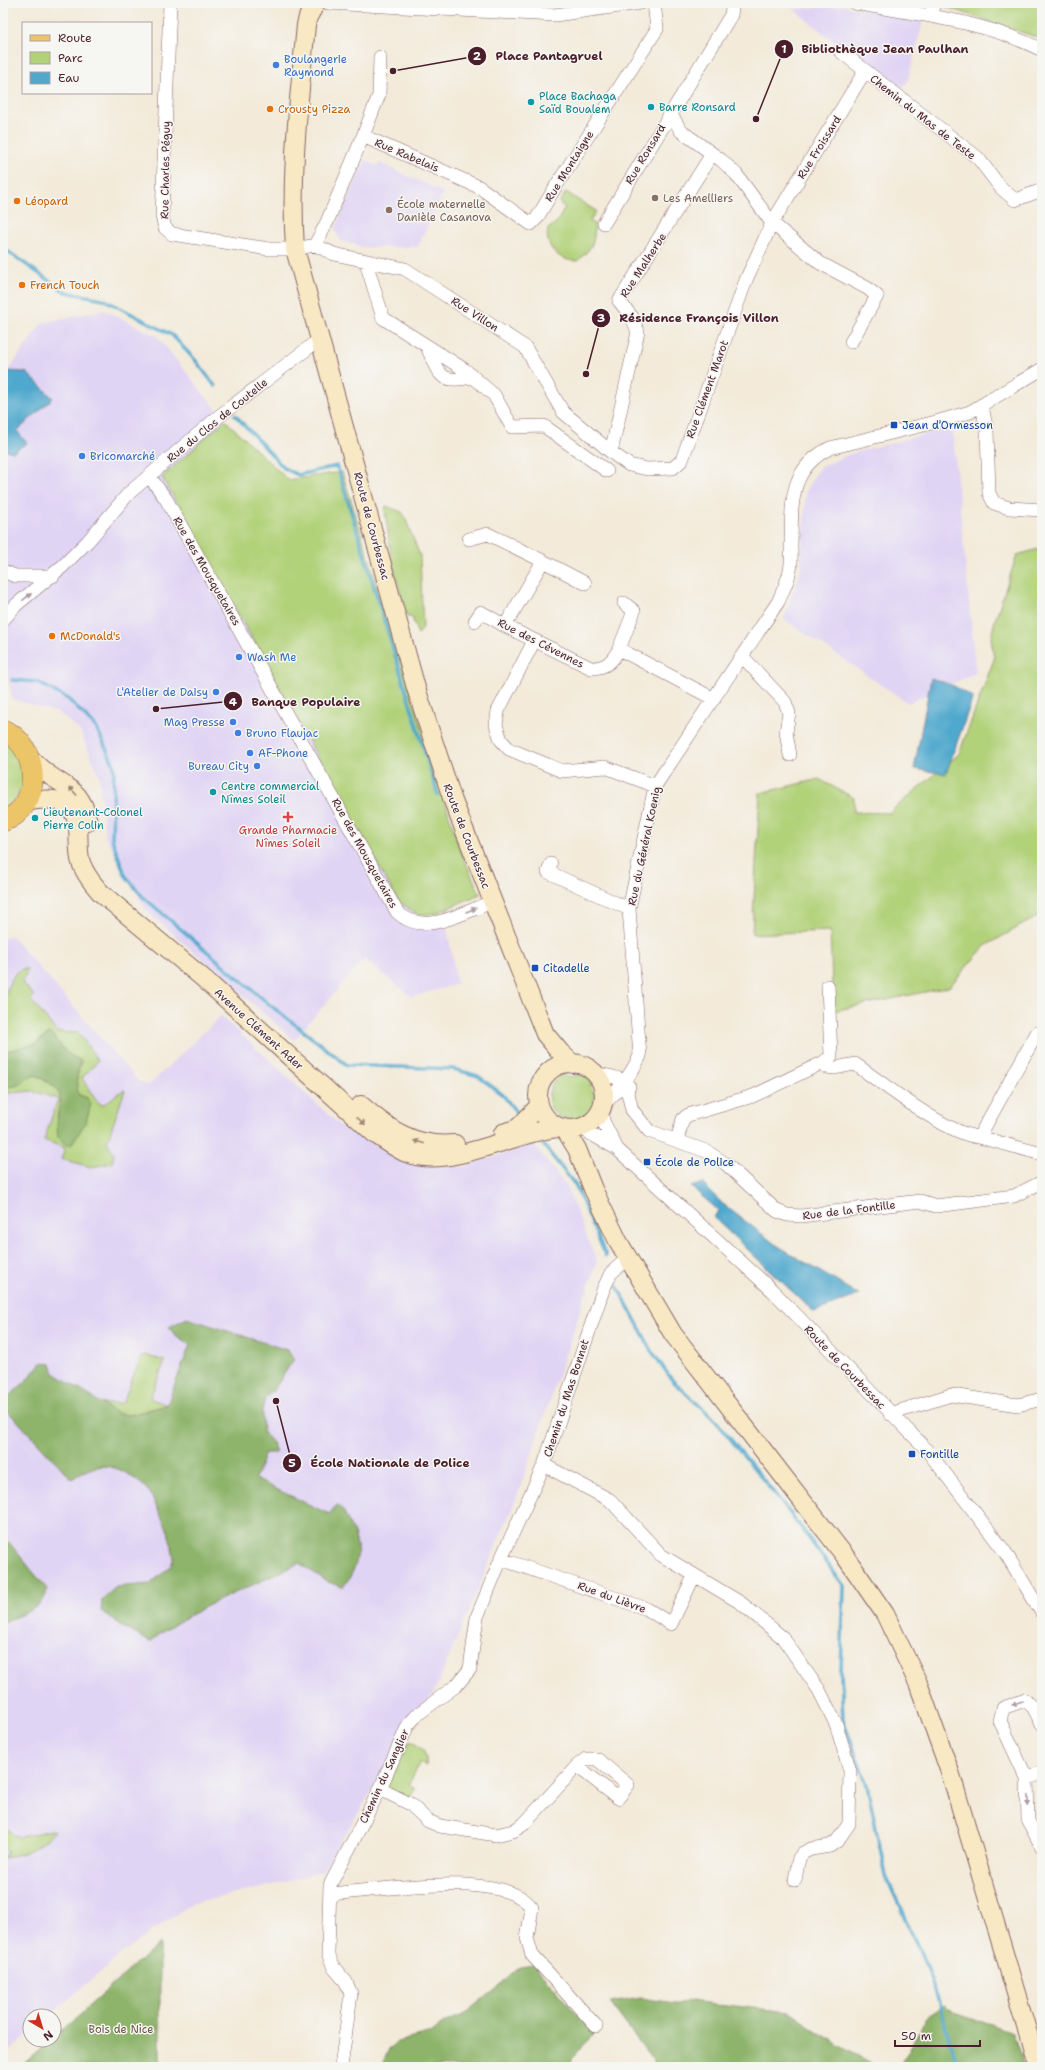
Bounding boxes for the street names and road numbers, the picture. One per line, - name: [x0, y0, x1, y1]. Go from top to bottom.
- street label: Chemin du Mas de Teste: [867, 71, 979, 163]
- street label: Rue Froissard: [794, 113, 845, 182]
- street label: Rue Charles Péguy: [157, 121, 174, 219]
- street label: Rue Ronsard: [622, 121, 669, 187]
- street label: Rue Montaigne: [542, 128, 597, 205]
- street label: Rue Rabelais: [372, 135, 441, 176]
- street label: Rue Malherbe: [617, 230, 670, 301]
- street label: Rue Villon: [448, 293, 502, 336]
- street label: Rue Clément Marot: [683, 338, 732, 440]
- street label: Rue du Clos de Coutelle: [164, 375, 271, 466]
- street label: Route de Courbessac: [350, 470, 393, 582]
- street label: Rue des Mousquetaires: [169, 514, 244, 628]
- street label: Rue des Cévennes: [495, 615, 587, 672]
- street label: Route de Courbessac: [440, 782, 494, 891]
- street label: Rue du Général Koenig: [625, 785, 665, 907]
- street label: Rue des Mousquetaires: [328, 796, 401, 911]
- street label: Avenue Clément Ader: [211, 985, 307, 1074]
- street label: Rue de la Fontille: [802, 1197, 896, 1224]
- street label: Route de Courbessac: [801, 1322, 889, 1413]
- street label: Chemin du Mas Bonnet: [540, 1337, 593, 1459]
- street label: Rue du Lièvre: [575, 1578, 648, 1617]
- street label: Chemin du Sanglier: [356, 1727, 413, 1826]

